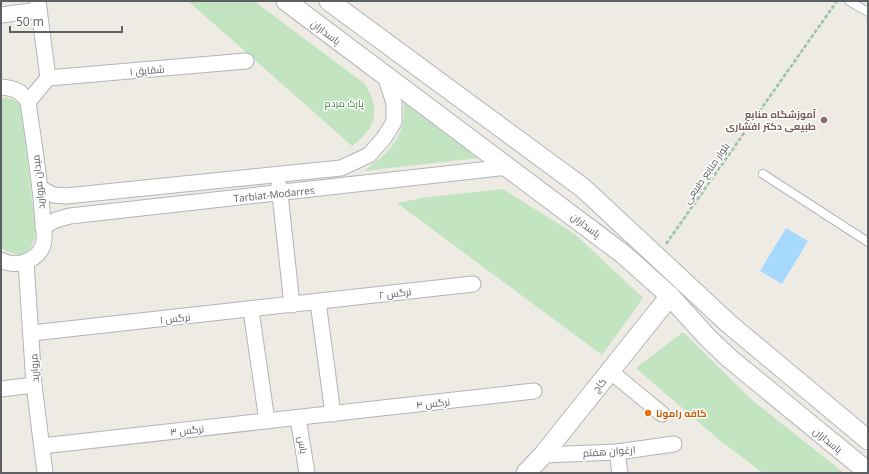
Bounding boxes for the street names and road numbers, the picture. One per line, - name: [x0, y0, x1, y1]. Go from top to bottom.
- street label: پاسداران: [308, 16, 344, 48]
- street label: شقایق ۱: [129, 62, 165, 78]
- street label: بلوار منابع طبیعی: [680, 140, 732, 206]
- street label: میدان مروارید: [28, 154, 48, 210]
- street label: Tarbiat-Modarres: [233, 183, 315, 205]
- street label: پاسداران: [568, 209, 604, 241]
- street label: نرگس ۲: [378, 284, 412, 302]
- street label: نرگس ۱: [159, 309, 191, 327]
- street label: مروارید: [26, 354, 42, 382]
- street label: کاج: [589, 375, 609, 395]
- street label: نرگس ۴: [415, 394, 451, 412]
- street label: نرگس ۳: [169, 421, 205, 439]
- street label: پاسداران: [810, 424, 846, 456]
- street label: یاس: [295, 435, 311, 455]
- street label: ارغوان هفتم: [582, 442, 636, 461]

